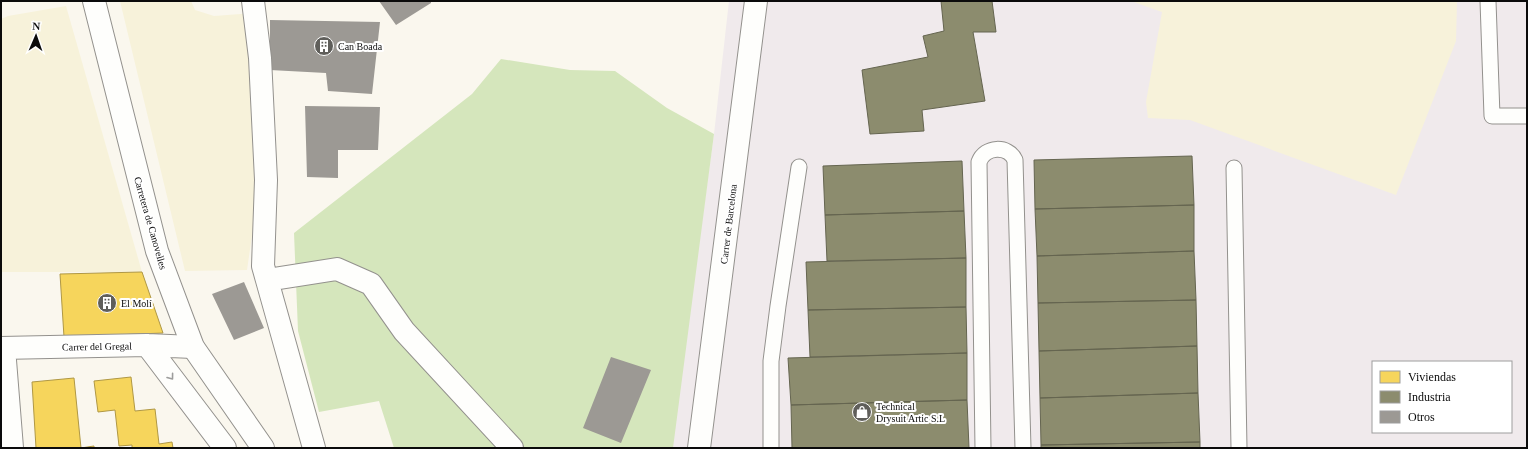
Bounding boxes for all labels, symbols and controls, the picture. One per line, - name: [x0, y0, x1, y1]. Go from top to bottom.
- north arrow: [16, 16, 56, 56]
- text: N: [32, 20, 41, 32]
- building icon: Can Boada: [313, 35, 335, 57]
- place label: Can Boada: [338, 41, 383, 52]
- street label: Carretera de Canovelles: [132, 175, 169, 271]
- street label: Carrer de Barcelona: [718, 183, 739, 265]
- building icon: El Molí: [96, 292, 118, 314]
- place label: El Molí: [121, 298, 152, 309]
- street label: Carrer del Gregal: [62, 340, 132, 353]
- legend: [1372, 361, 1512, 433]
- text: Viviendas: [1408, 370, 1456, 384]
- one-way arrow: [166, 372, 173, 379]
- text: Industria: [1408, 390, 1451, 404]
- shop icon: Technical Drysuit Artic S.L: [851, 401, 873, 423]
- place label: Technical Drysuit Artic S.L: [876, 401, 945, 424]
- text: Otros: [1408, 410, 1435, 424]

